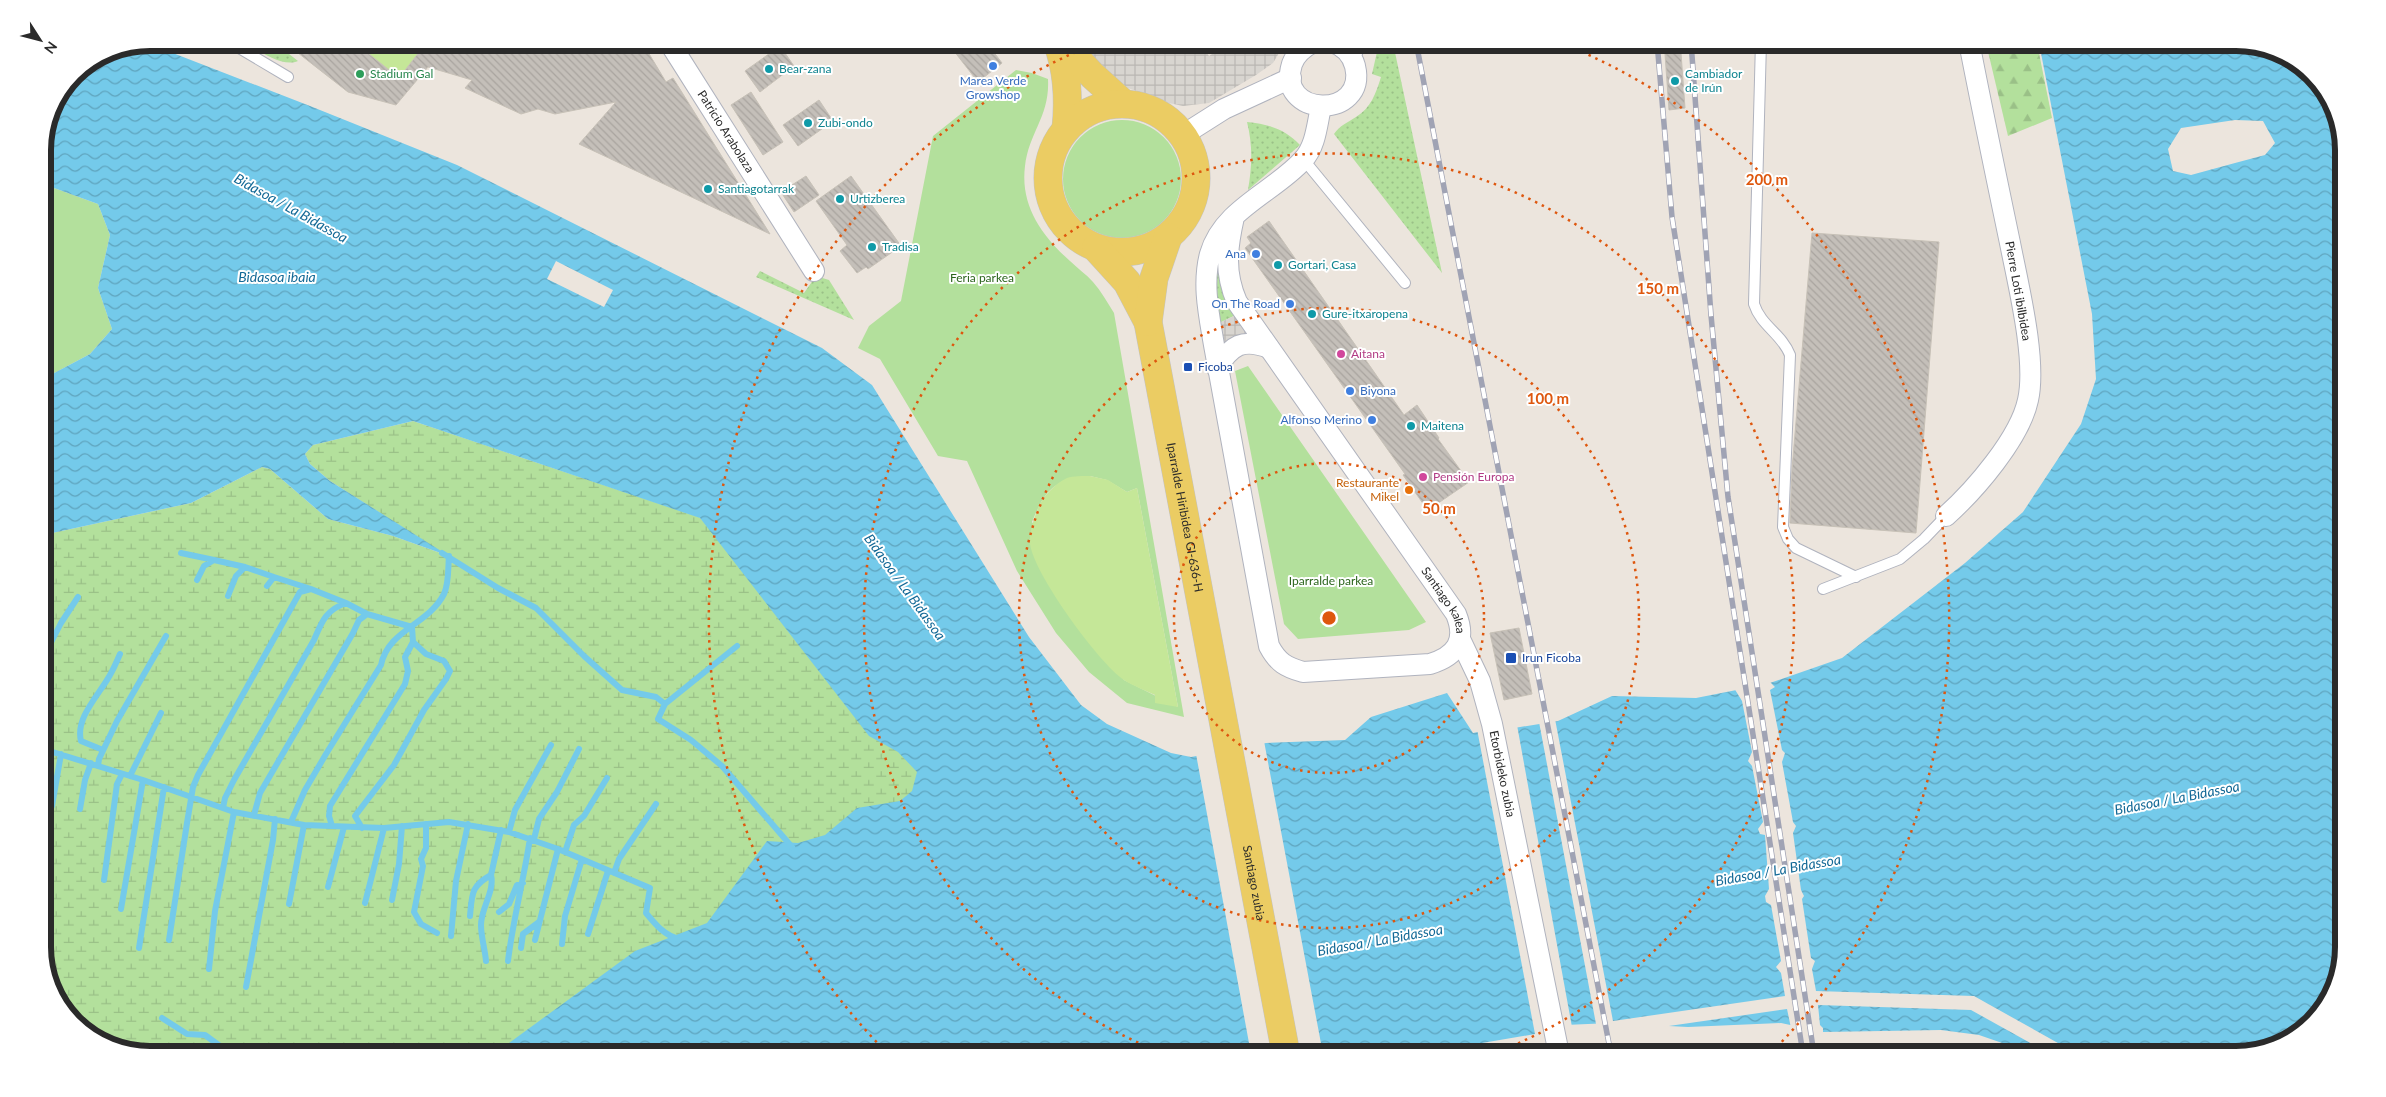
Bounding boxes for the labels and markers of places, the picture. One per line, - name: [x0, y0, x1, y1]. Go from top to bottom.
- marker: Marea Verde Growshop: [987, 60, 999, 72]
- place label: Bear-zana: [779, 61, 832, 76]
- marker: Bear-zana: [763, 63, 775, 75]
- place label: Stadium Gal: [370, 66, 433, 81]
- place label: Cambiador de Irún: [1685, 66, 1743, 95]
- marker: Stadium Gal: [354, 68, 366, 80]
- place label: Marea Verde Growshop: [960, 73, 1026, 102]
- marker: Cambiador de Irún: [1669, 75, 1681, 87]
- place label: Zubi-ondo: [818, 115, 873, 130]
- marker: Zubi-ondo: [802, 117, 814, 129]
- place label: Santiagotarrak: [718, 181, 795, 196]
- marker: Santiagotarrak: [702, 183, 714, 195]
- place label: Urtizberea: [850, 191, 905, 206]
- marker: Urtizberea: [834, 193, 846, 205]
- place label: Tradisa: [882, 239, 919, 254]
- marker: Tradisa: [866, 241, 878, 253]
- place label: Ana: [1225, 246, 1246, 261]
- marker: Ana: [1250, 248, 1262, 260]
- place label: Gortari, Casa: [1288, 257, 1356, 272]
- marker: Gortari, Casa: [1272, 259, 1284, 271]
- place label: On The Road: [1211, 296, 1280, 311]
- marker: On The Road: [1284, 298, 1296, 310]
- place label: Gure-itxaropena: [1322, 306, 1408, 321]
- marker: Gure-itxaropena: [1306, 308, 1318, 320]
- place label: Aitana: [1351, 346, 1385, 361]
- marker: Aitana: [1335, 348, 1347, 360]
- place label: Ficoba: [1198, 359, 1233, 374]
- marker: Ficoba: [1182, 361, 1194, 373]
- place label: Biyona: [1360, 383, 1396, 398]
- marker: Biyona: [1344, 385, 1356, 397]
- place label: Alfonso Merino: [1280, 412, 1362, 427]
- marker: Alfonso Merino: [1366, 414, 1378, 426]
- place label: Maitena: [1421, 418, 1464, 433]
- marker: Maitena: [1405, 420, 1417, 432]
- place label: Pensión Europa: [1433, 469, 1515, 484]
- marker: Pensión Europa: [1417, 471, 1429, 483]
- place label: Restaurante Mikel: [1336, 475, 1399, 504]
- marker: Restaurante Mikel: [1403, 484, 1415, 496]
- centre of rings: [1320, 609, 1338, 627]
- place label: Irun Ficoba: [1522, 650, 1581, 665]
- marker: Irun Ficoba: [1504, 651, 1518, 665]

